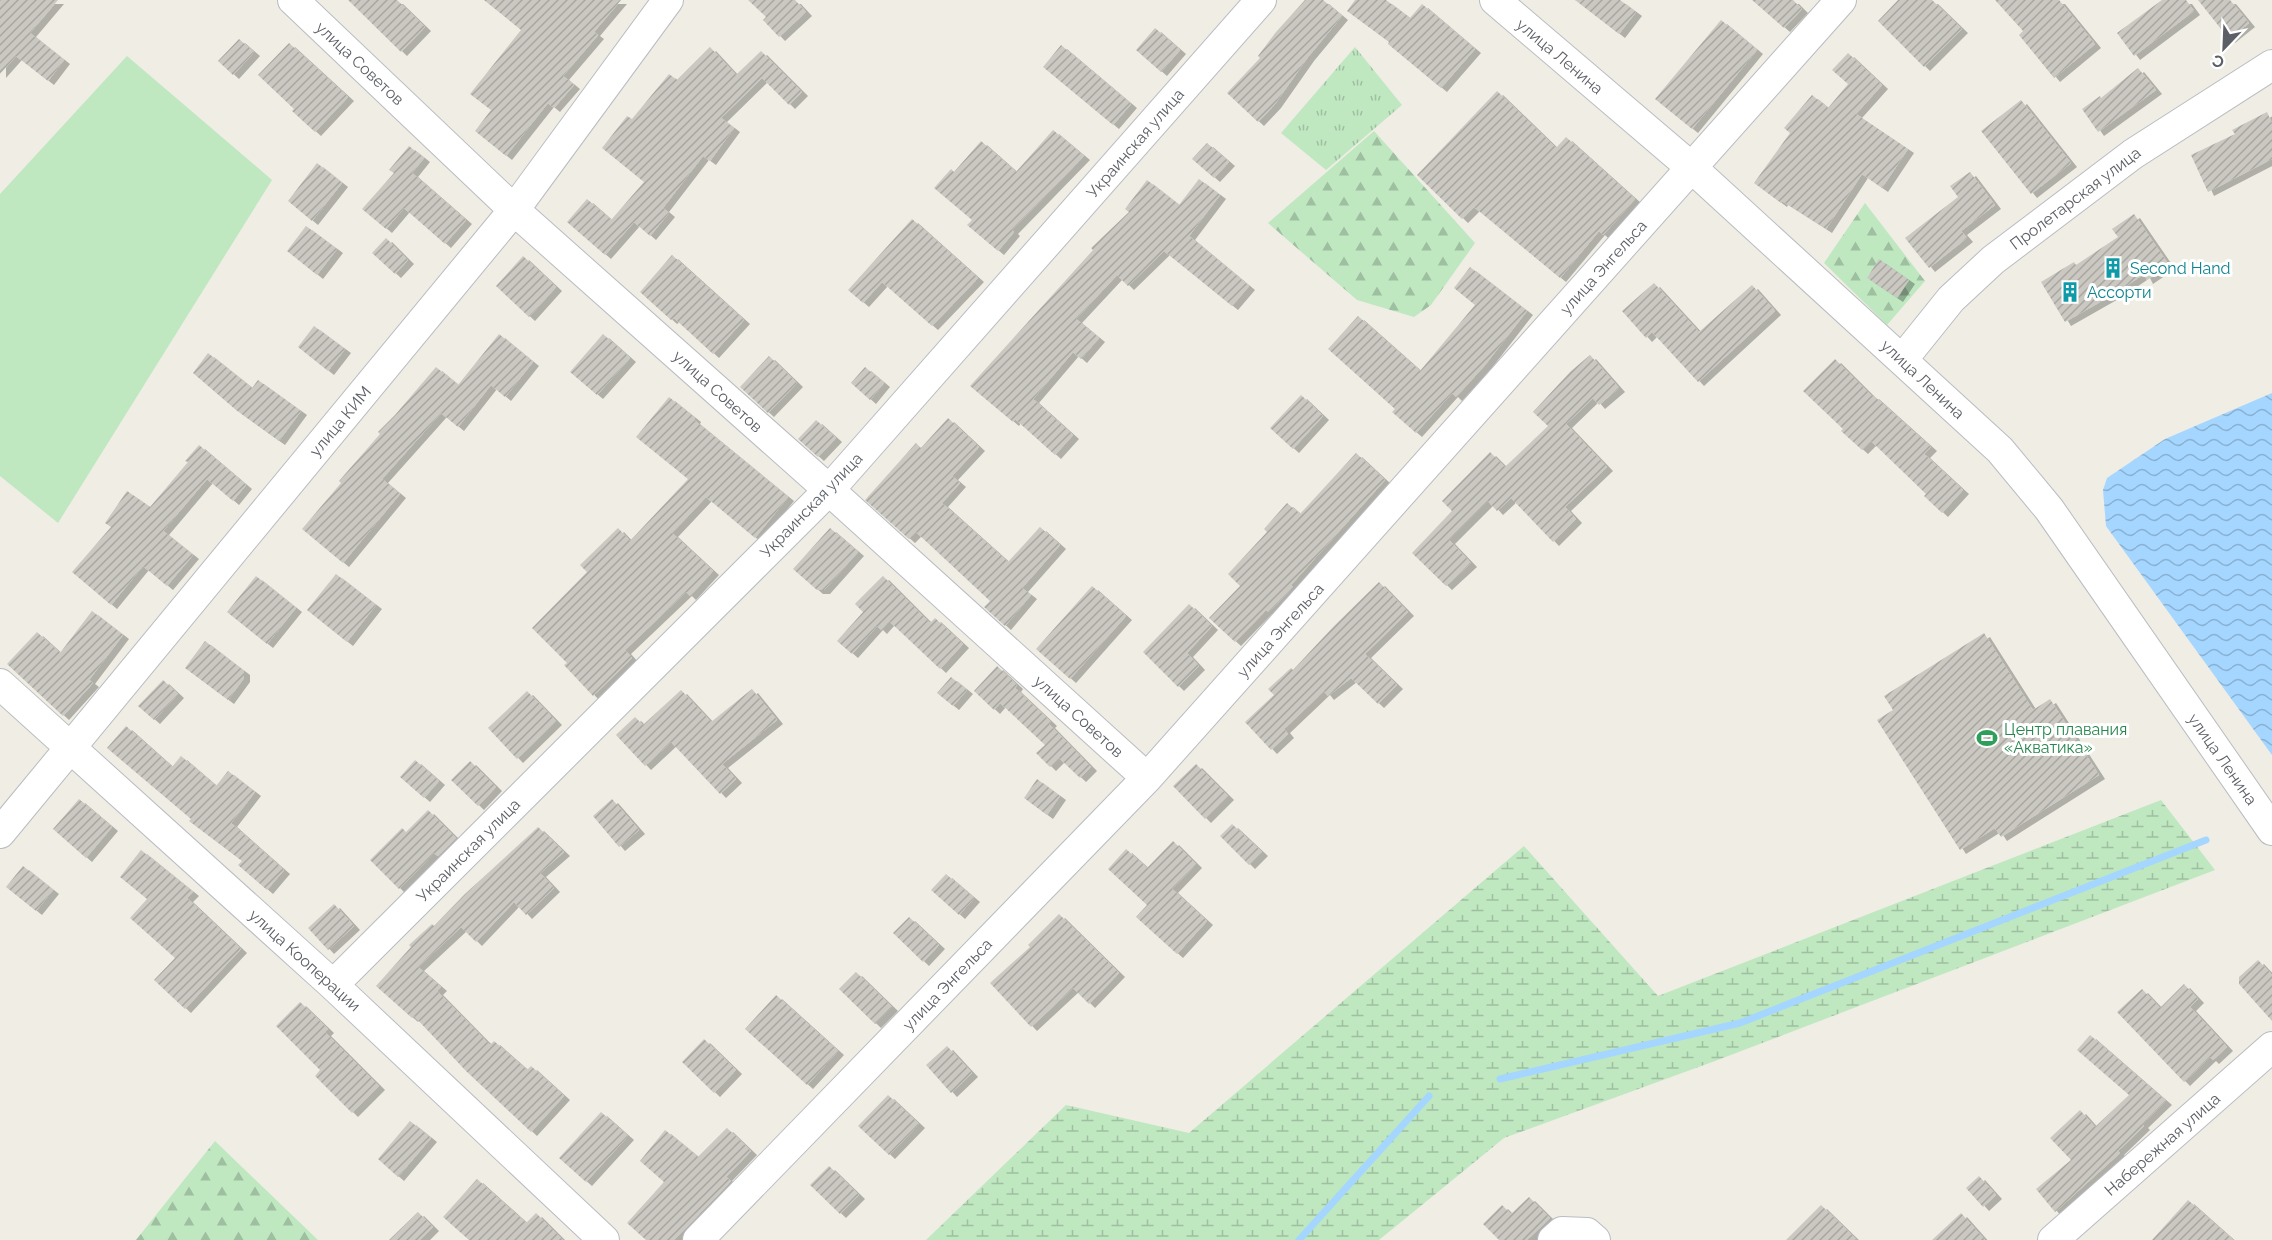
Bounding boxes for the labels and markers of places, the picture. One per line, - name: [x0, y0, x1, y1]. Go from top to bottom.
- building icon: Second Hand: [2101, 256, 2125, 280]
- place label: Second Hand: [2130, 259, 2230, 278]
- building icon: Ассорти: [2058, 280, 2082, 304]
- place label: Ассорти: [2087, 283, 2152, 302]
- place label: Центр плавания «Акватика»: [2004, 720, 2127, 757]
- sports icon: Центр плавания «Акватика»: [1975, 726, 1999, 750]

